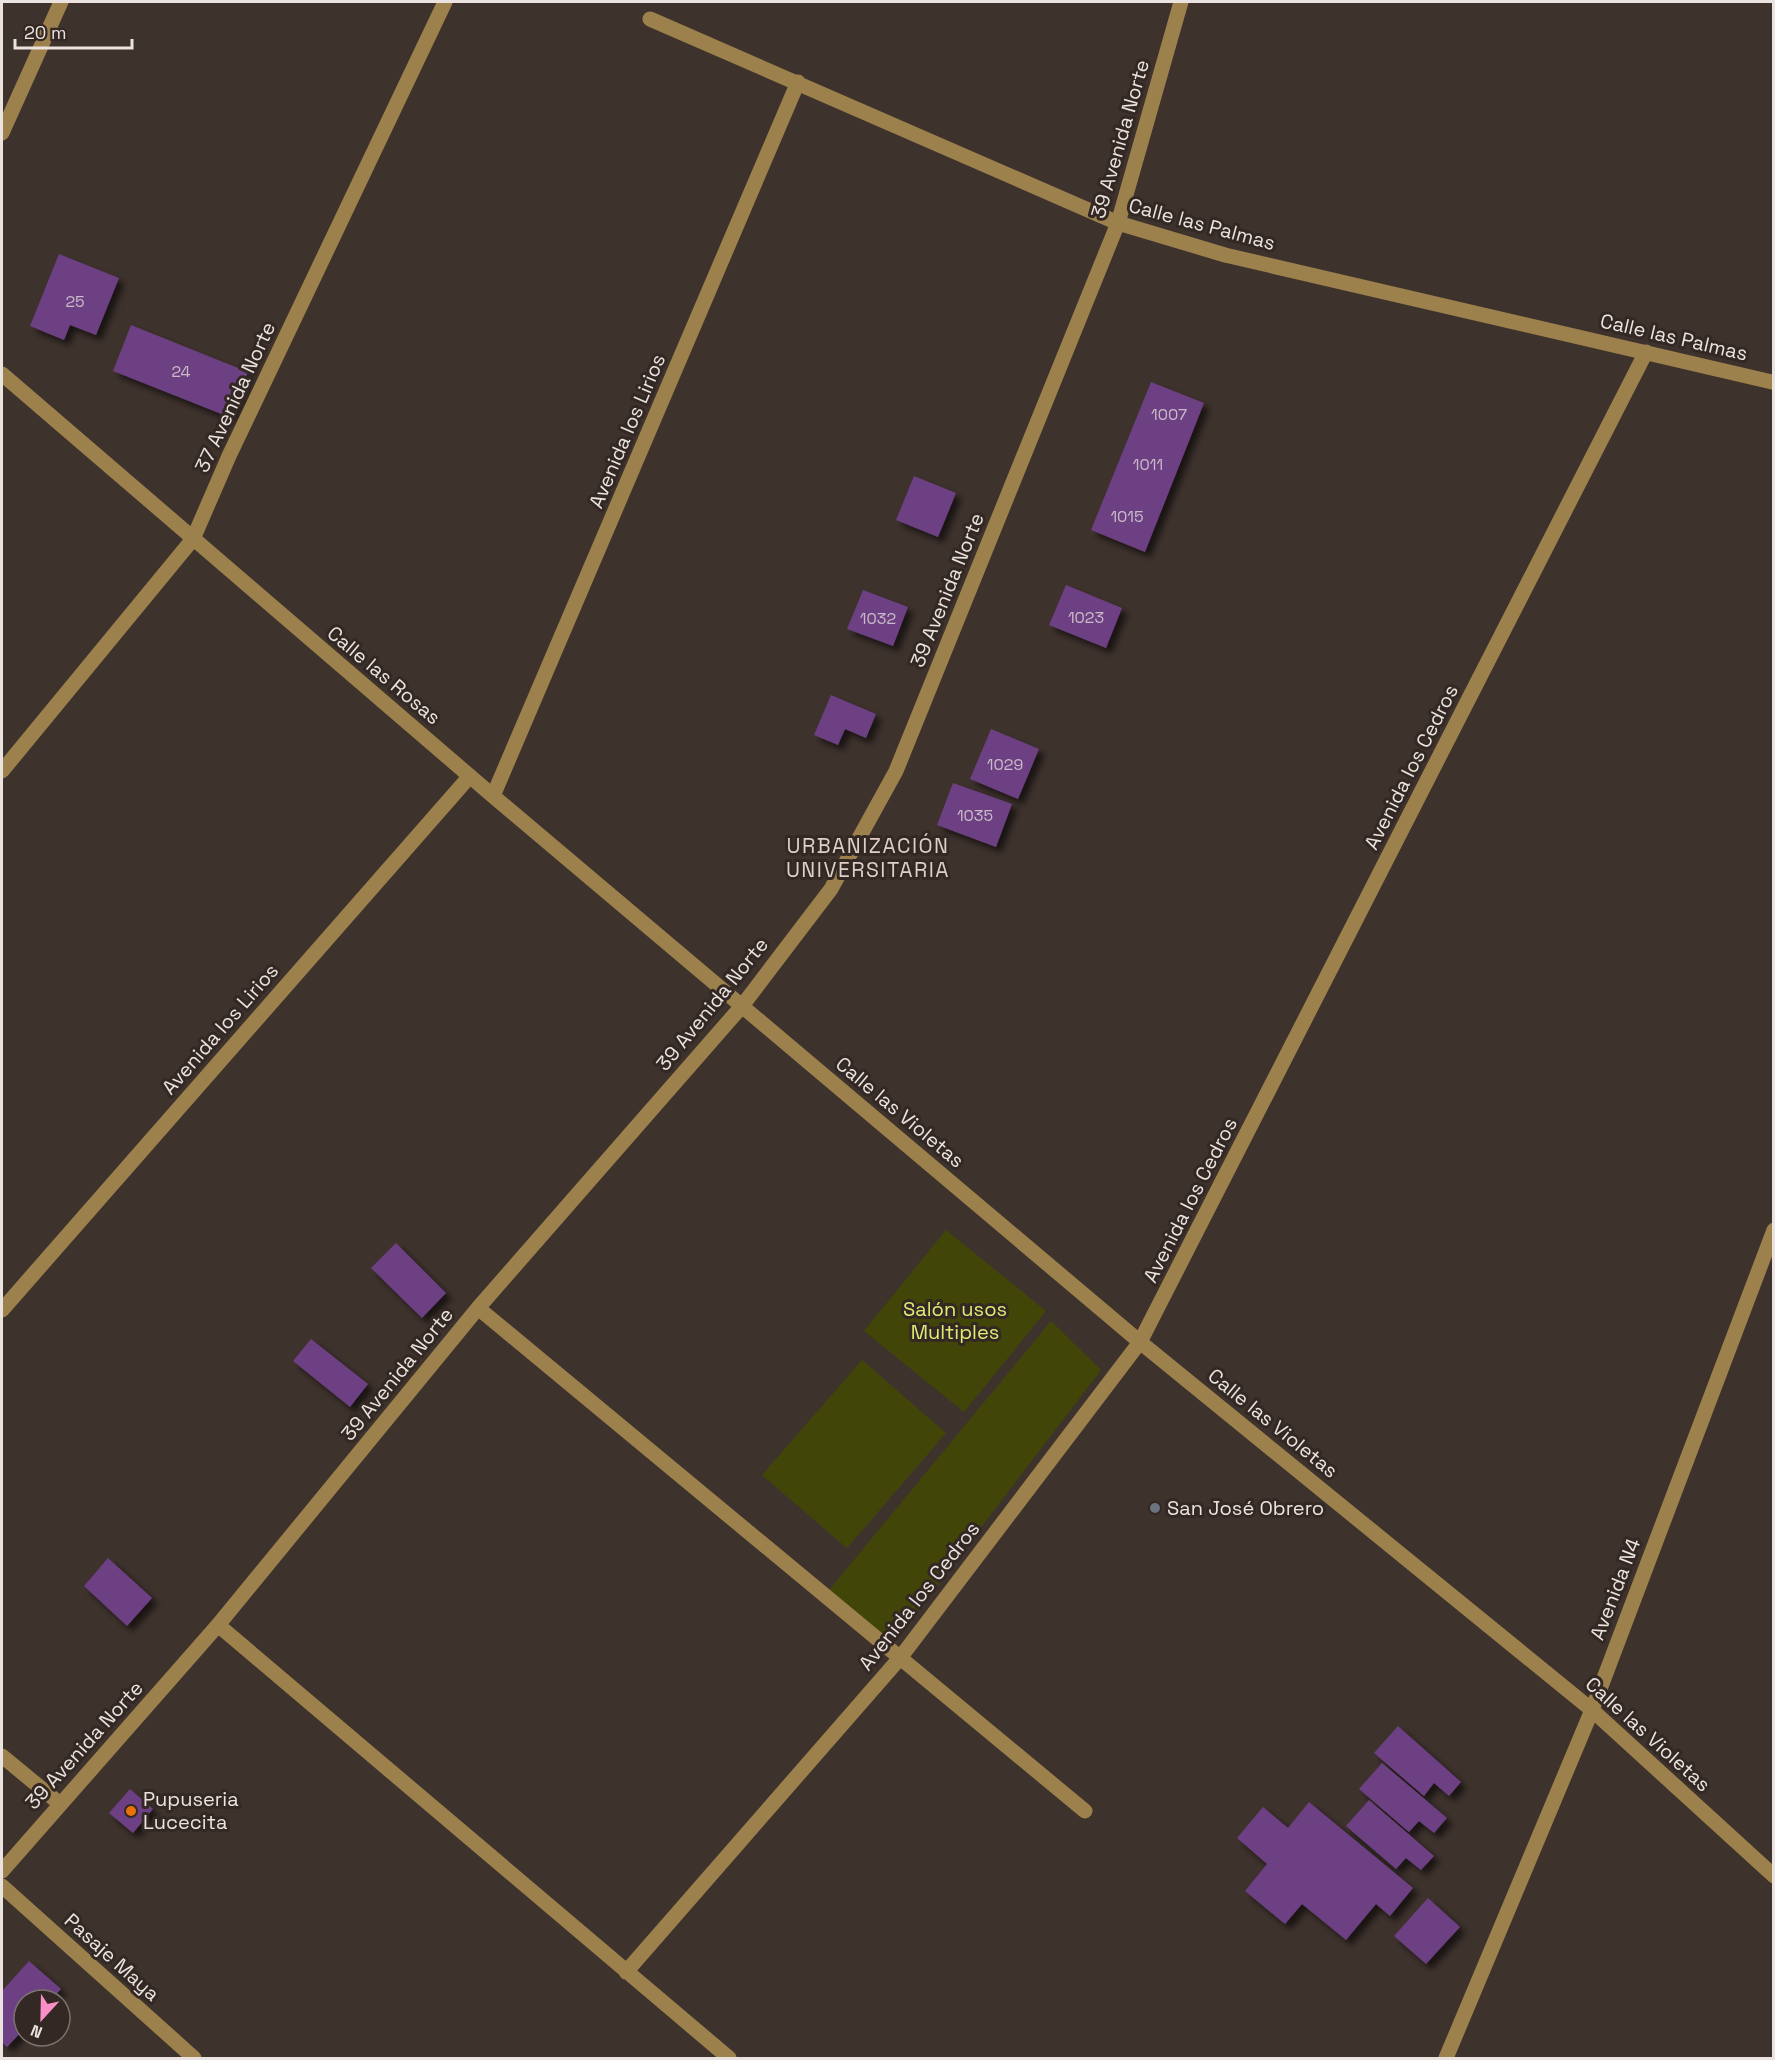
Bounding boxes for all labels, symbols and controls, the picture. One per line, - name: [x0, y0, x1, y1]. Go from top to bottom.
- scale bar: [15, 12, 132, 50]
- text: 20 m: [24, 21, 67, 44]
- street label: 39 Avenida Norte: [1085, 57, 1155, 221]
- street label: Calle las Palmas: [1126, 192, 1278, 256]
- house number: 25: [65, 291, 85, 312]
- street label: Calle las Palmas: [1598, 307, 1750, 367]
- street label: 37 Avenida Norte: [189, 318, 281, 476]
- street label: Avenida los Lirios: [583, 350, 671, 512]
- house number: 24: [171, 361, 191, 382]
- house number: 1007: [1151, 404, 1187, 425]
- house number: 1011: [1133, 454, 1163, 475]
- house number: 1015: [1110, 506, 1144, 527]
- street label: 39 Avenida Norte: [904, 509, 990, 671]
- house number: 1023: [1068, 607, 1104, 628]
- house number: 1032: [860, 608, 896, 629]
- street label: Calle las Rosas: [322, 620, 446, 730]
- street label: Avenida los Cedros: [1358, 680, 1464, 854]
- house number: 1029: [987, 754, 1023, 775]
- house number: 1035: [957, 805, 993, 826]
- district label: URBANIZACIÓN UNIVERSITARIA: [786, 832, 950, 883]
- street label: 39 Avenida Norte: [650, 932, 774, 1076]
- street label: Avenida los Lirios: [156, 958, 284, 1100]
- street label: Calle las Violetas: [830, 1051, 970, 1173]
- street label: Avenida los Cedros: [1137, 1113, 1243, 1287]
- park label: Salón usos Multiples: [903, 1296, 1007, 1345]
- street label: 39 Avenida Norte: [335, 1302, 459, 1446]
- street label: Calle las Violetas: [1203, 1363, 1343, 1483]
- place label: San José Obrero: [1167, 1495, 1324, 1521]
- marker: San José Obrero: [1148, 1501, 1162, 1515]
- street label: Avenida los Cedros: [853, 1516, 985, 1676]
- street label: Avenida N4: [1584, 1534, 1646, 1644]
- street label: Calle las Violetas: [1580, 1671, 1716, 1797]
- street label: 39 Avenida Norte: [19, 1675, 149, 1815]
- place label: Pupuseria Lucecita: [143, 1786, 239, 1835]
- marker: Pupuseria Lucecita: [124, 1804, 138, 1818]
- street label: Pasaje Maya: [59, 1907, 165, 2007]
- north arrow: [12, 1988, 72, 2048]
- text: N: [28, 2020, 45, 2043]

